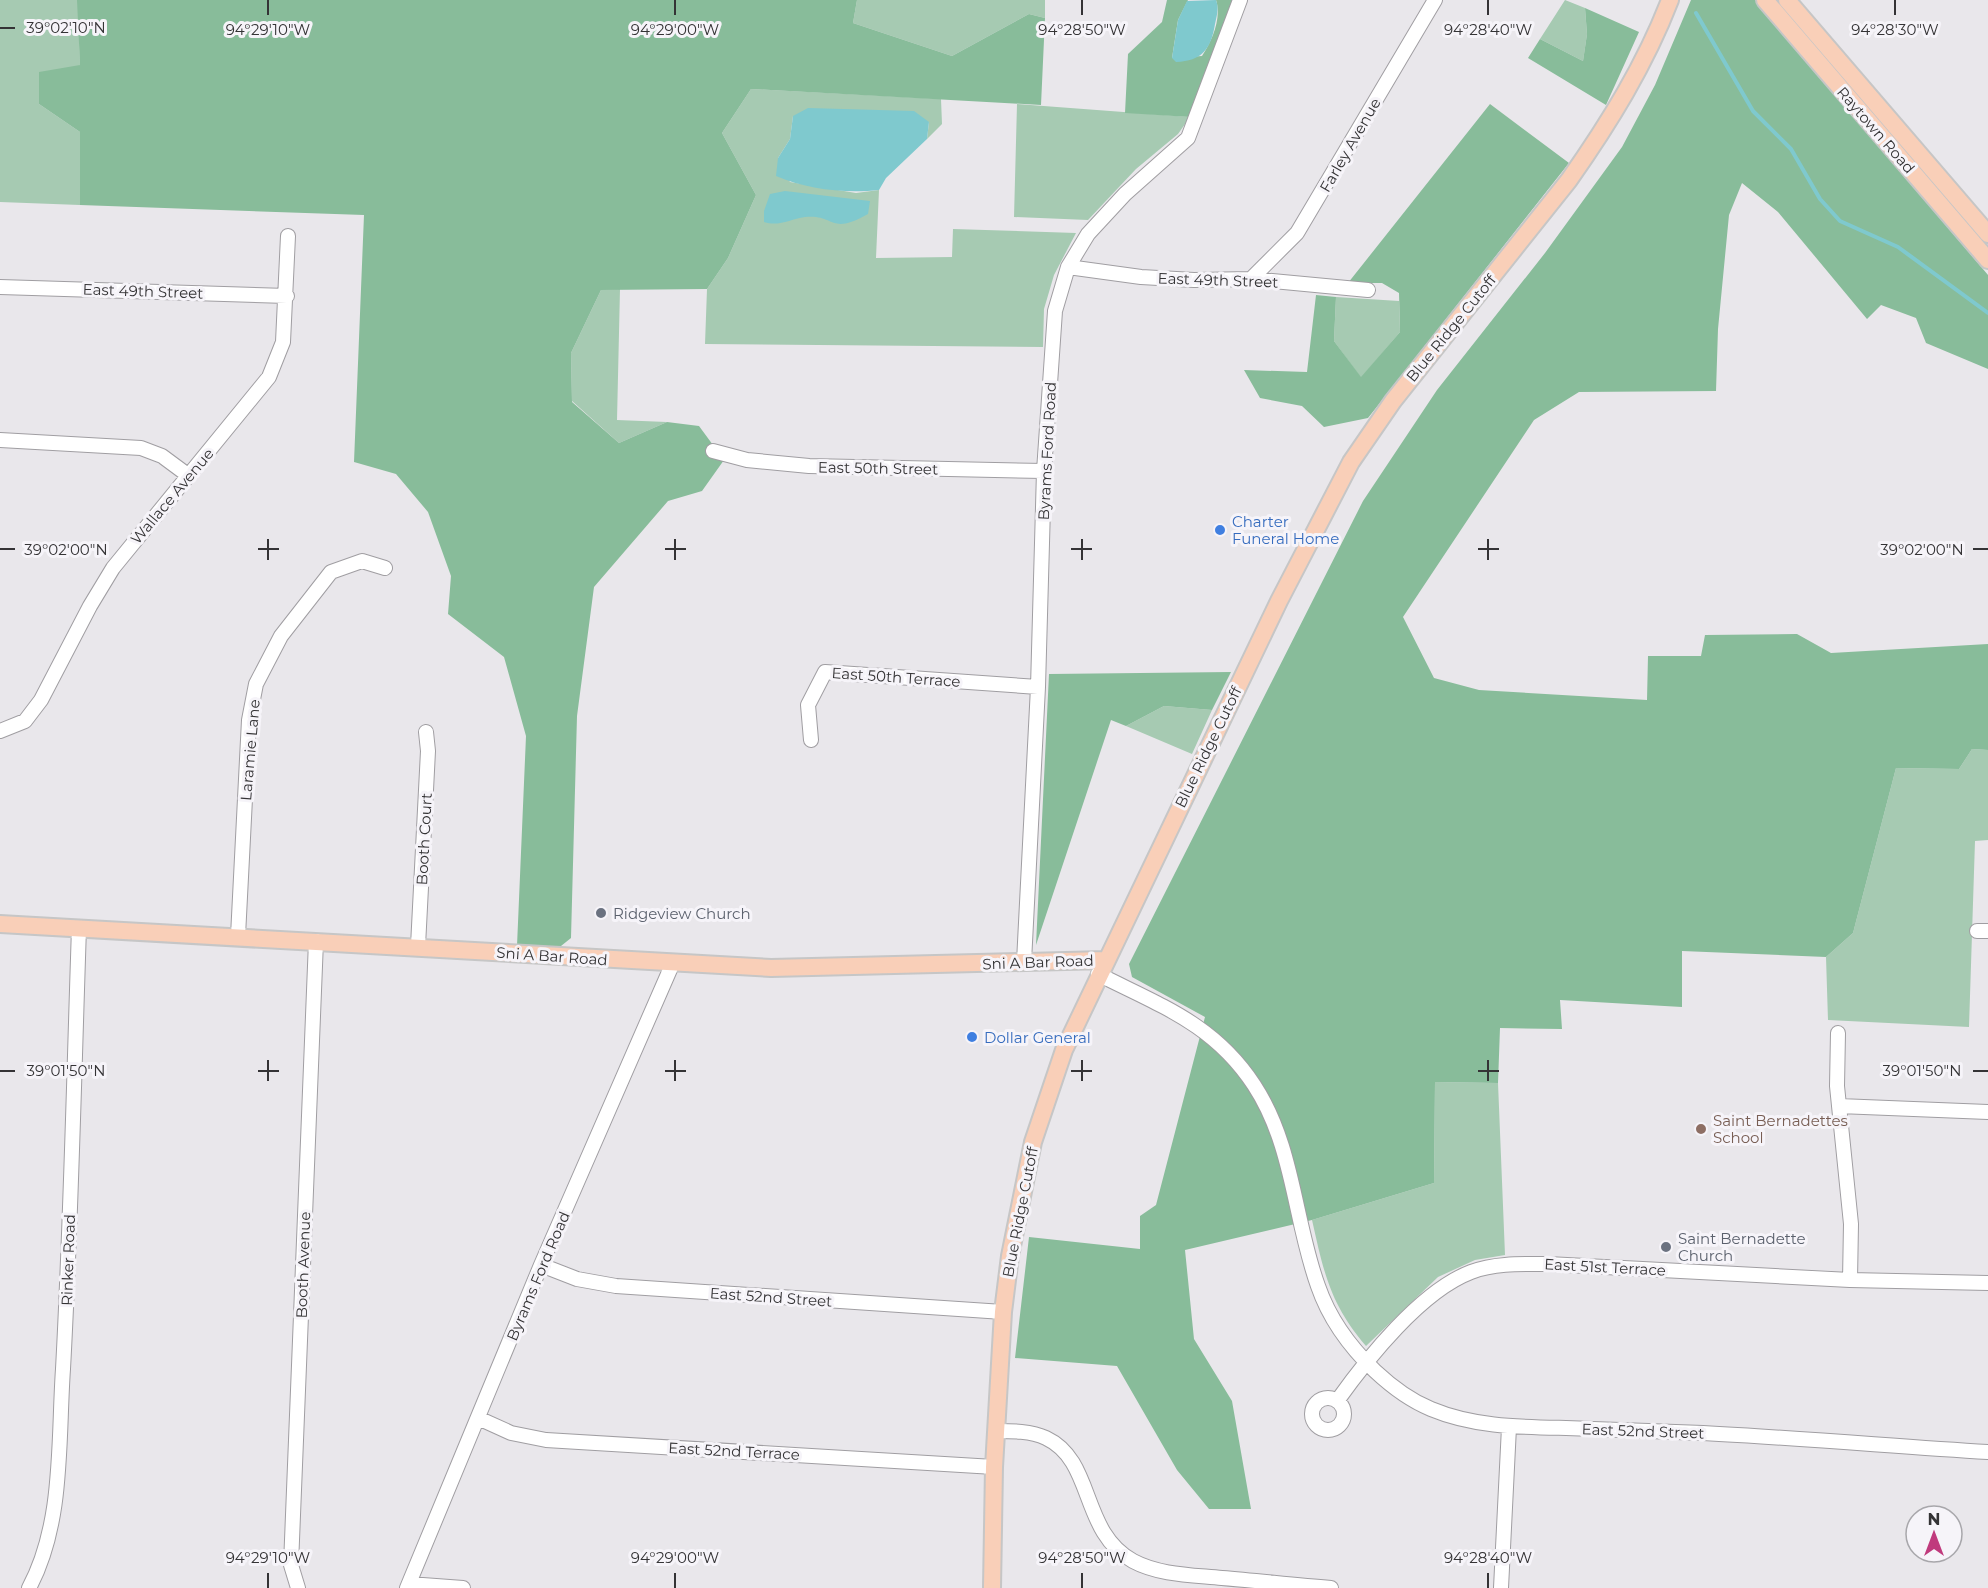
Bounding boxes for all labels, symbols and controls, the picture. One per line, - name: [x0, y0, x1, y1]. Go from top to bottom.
- text: 39°02'10"N: [26, 18, 106, 37]
- text: 94°29'10"W: [226, 20, 311, 39]
- text: 94°29'00"W: [631, 20, 720, 39]
- text: 94°28'50"W: [1038, 20, 1126, 39]
- text: 94°28'40"W: [1444, 20, 1532, 39]
- text: 94°28'30"W: [1851, 20, 1939, 39]
- street label: Raytown Road: [1833, 83, 1919, 177]
- street label: Farley Avenue: [1315, 95, 1385, 195]
- street label: East 49th Street: [1157, 268, 1279, 292]
- street label: Blue Ridge Cutoff: [1402, 270, 1501, 386]
- street label: East 49th Street: [82, 279, 204, 303]
- street label: Byrams Ford Road: [1034, 381, 1060, 521]
- street label: Wallace Avenue: [126, 444, 218, 548]
- street label: East 50th Street: [818, 457, 938, 479]
- place label: Charter Funeral Home: [1232, 512, 1339, 548]
- marker: Charter Funeral Home: [1213, 523, 1227, 537]
- text: 39°02'00"N: [24, 540, 108, 559]
- text: 39°02'00"N: [1880, 540, 1964, 559]
- street label: East 50th Terrace: [831, 663, 961, 691]
- street label: Blue Ridge Cutoff: [1170, 682, 1246, 811]
- street label: Laramie Lane: [236, 698, 264, 802]
- street label: Booth Court: [412, 792, 436, 886]
- place label: Ridgeview Church: [613, 904, 751, 923]
- marker: Ridgeview Church: [594, 906, 608, 920]
- street label: Sni A Bar Road: [496, 943, 608, 969]
- street label: Sni A Bar Road: [982, 951, 1094, 973]
- place label: Dollar General: [984, 1028, 1091, 1047]
- marker: Dollar General: [965, 1030, 979, 1044]
- text: 39°01'50"N: [27, 1061, 105, 1080]
- text: 39°01'50"N: [1883, 1061, 1961, 1080]
- place label: Saint Bernadettes School: [1713, 1111, 1848, 1147]
- marker: Saint Bernadettes School: [1694, 1122, 1708, 1136]
- street label: Blue Ridge Cutoff: [998, 1144, 1042, 1279]
- street label: Byrams Ford Road: [502, 1208, 574, 1344]
- street label: Booth Avenue: [292, 1211, 314, 1319]
- street label: Rinker Road: [57, 1214, 79, 1306]
- place label: Saint Bernadette Church: [1678, 1229, 1806, 1265]
- marker: Saint Bernadette Church: [1659, 1240, 1673, 1254]
- street label: East 51st Terrace: [1544, 1254, 1666, 1280]
- street label: East 52nd Street: [709, 1283, 833, 1311]
- street label: East 52nd Street: [1581, 1419, 1705, 1443]
- street label: East 52nd Terrace: [668, 1438, 800, 1464]
- north arrow: [1904, 1504, 1964, 1564]
- text: N: [1928, 1510, 1940, 1529]
- text: 94°29'10"W: [226, 1548, 311, 1567]
- text: 94°29'00"W: [631, 1548, 720, 1567]
- text: 94°28'50"W: [1038, 1548, 1126, 1567]
- text: 94°28'40"W: [1444, 1548, 1532, 1567]

